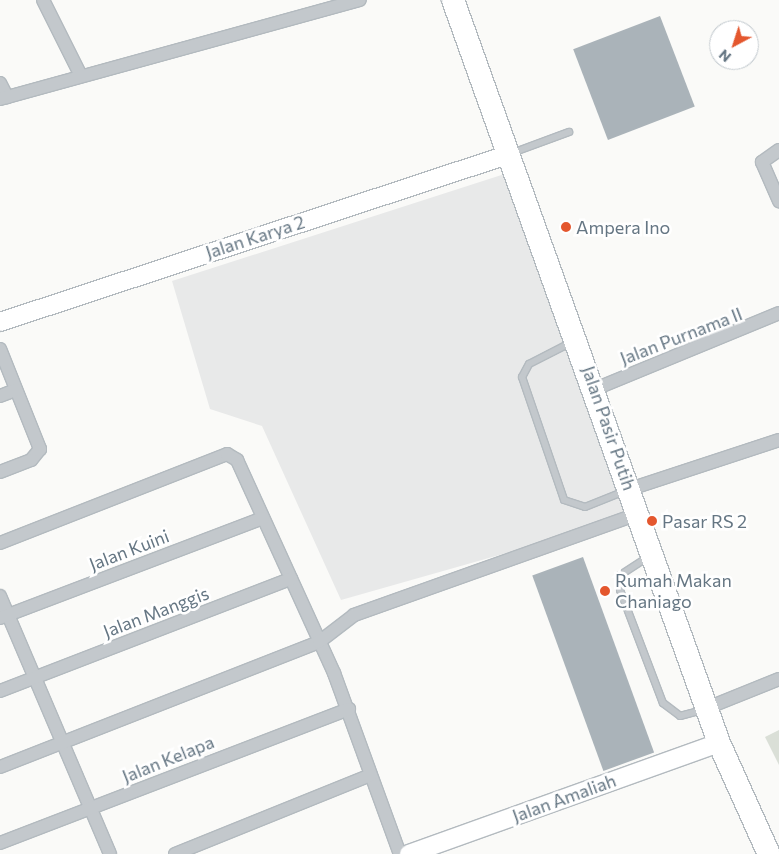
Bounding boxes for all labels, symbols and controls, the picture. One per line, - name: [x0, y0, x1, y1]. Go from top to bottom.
- north arrow: [709, 20, 759, 70]
- text: N: [715, 46, 734, 66]
- street label: Jalan Karya 2: [203, 211, 307, 263]
- place label: Ampera Ino: [576, 216, 670, 238]
- marker: Ampera Ino: [560, 221, 572, 233]
- street label: Jalan Purnama II: [617, 303, 745, 369]
- street label: Jalan Pasir Putih: [578, 363, 640, 493]
- place label: Pasar RS 2: [662, 510, 747, 532]
- marker: Pasar RS 2: [646, 515, 658, 527]
- street label: Jalan Kuini: [86, 525, 172, 575]
- place label: Rumah Makan Chaniago: [615, 570, 732, 612]
- street label: Jalan Manggis: [100, 582, 212, 642]
- marker: Rumah Makan Chaniago: [599, 585, 611, 597]
- street label: Jalan Kelapa: [119, 731, 217, 787]
- street label: Jalan Amaliah: [509, 769, 619, 827]

